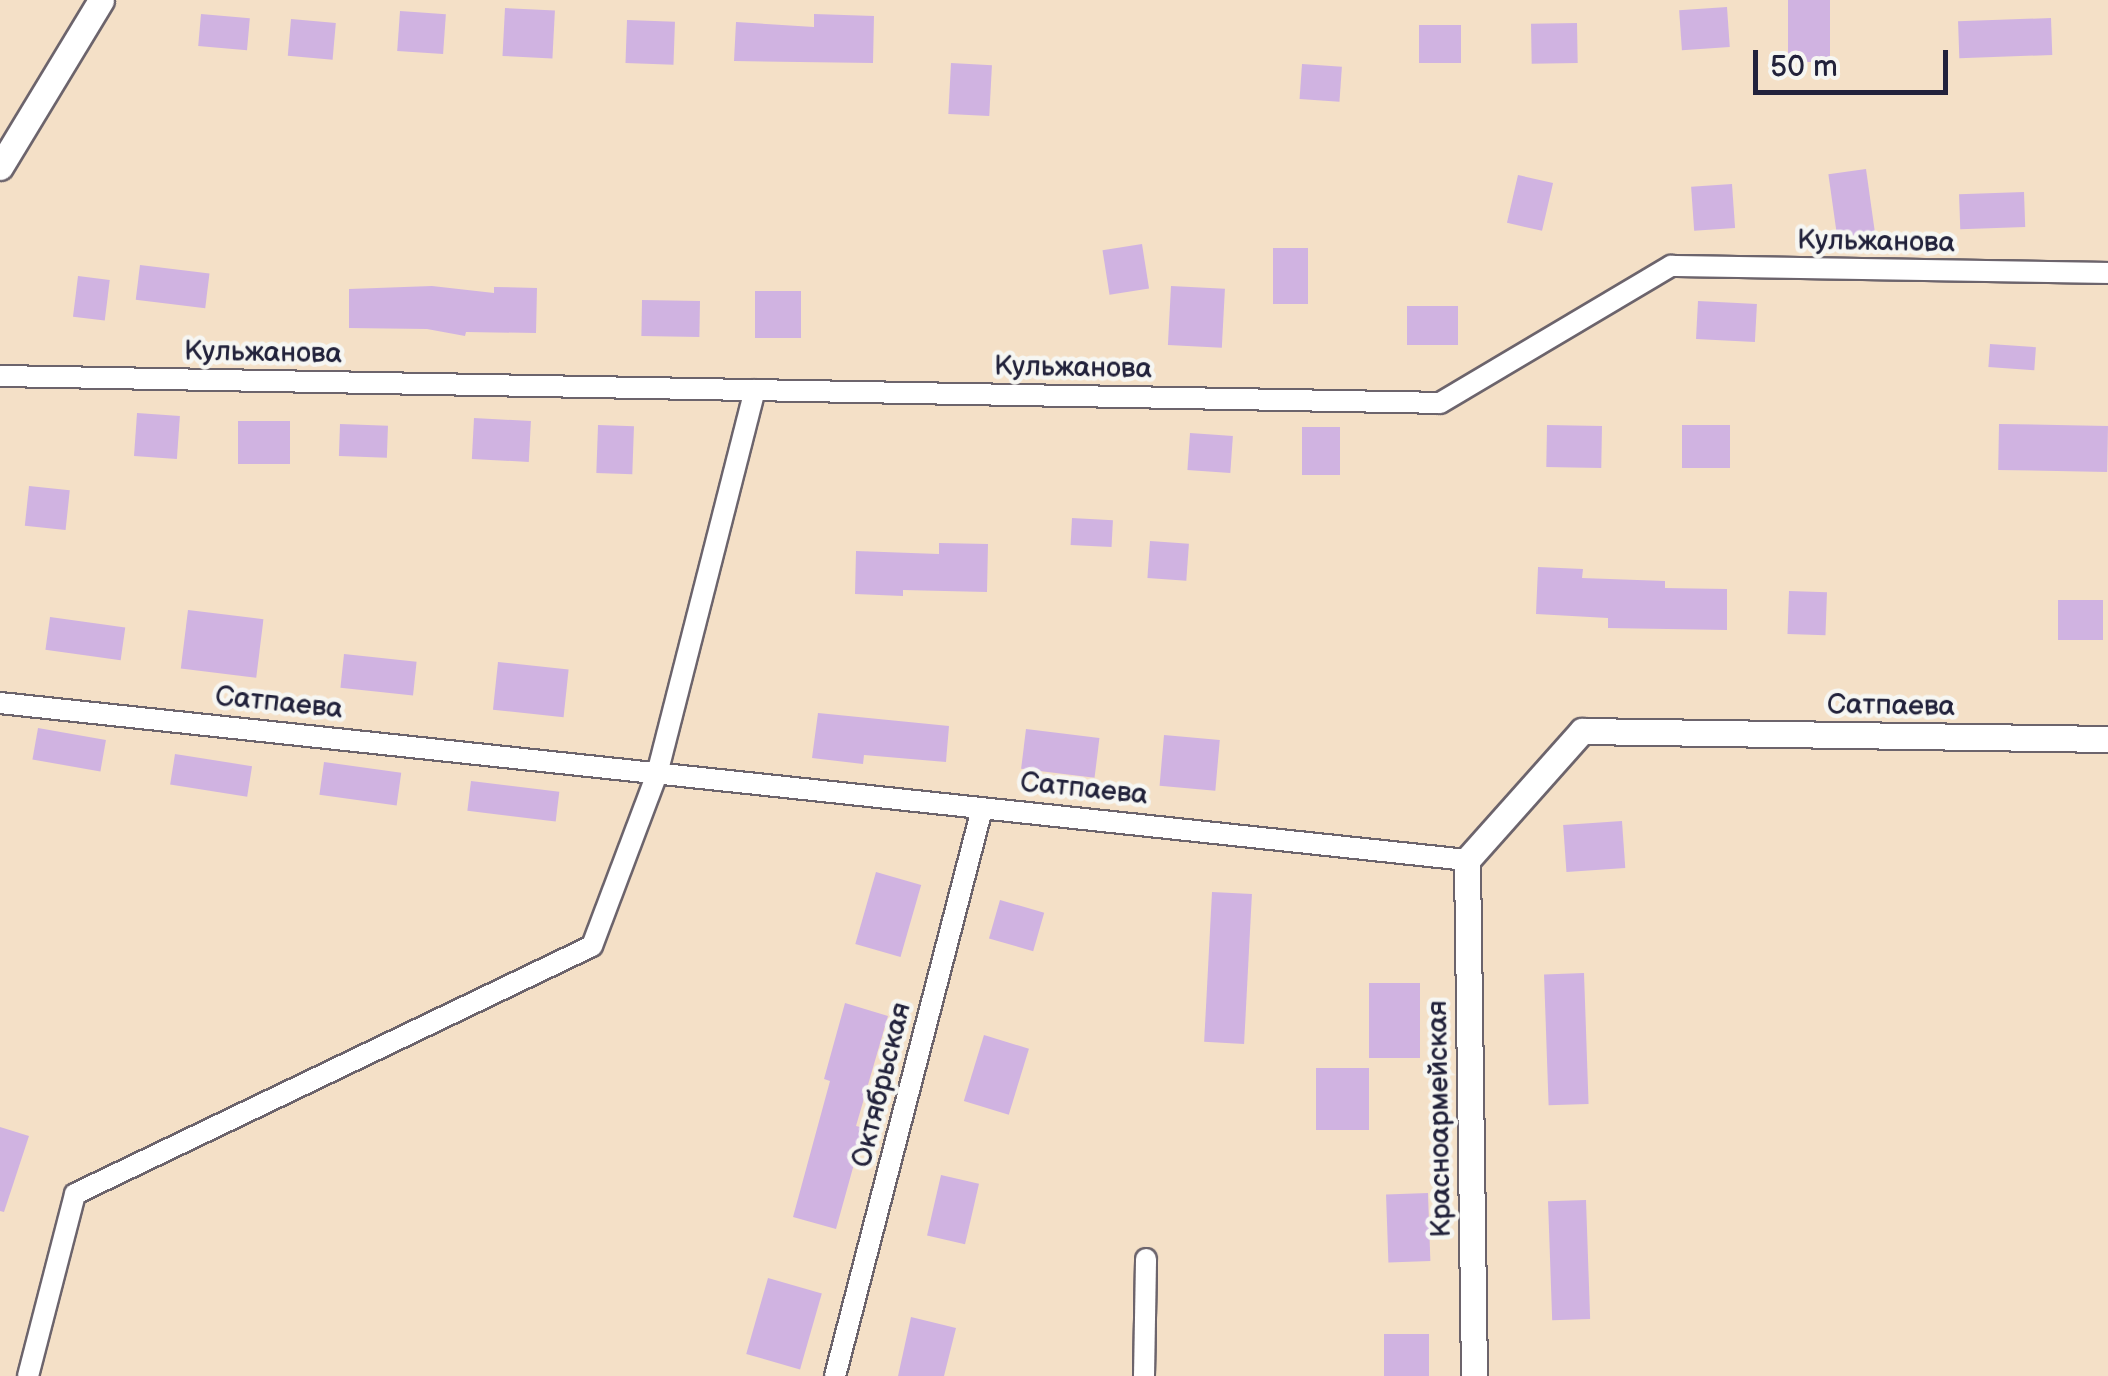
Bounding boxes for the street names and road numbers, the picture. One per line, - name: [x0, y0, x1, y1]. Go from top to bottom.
- street label: Кульжанова: [1797, 224, 1955, 260]
- street label: Кульжанова: [184, 335, 342, 371]
- street label: Кульжанова: [994, 350, 1152, 386]
- street label: Сатпаева: [214, 680, 344, 726]
- street label: Сатпаева: [1827, 688, 1955, 724]
- street label: Сатпаева: [1019, 766, 1149, 812]
- street label: Октябрьская: [845, 999, 919, 1171]
- street label: Красноармейская: [1421, 1000, 1459, 1238]

